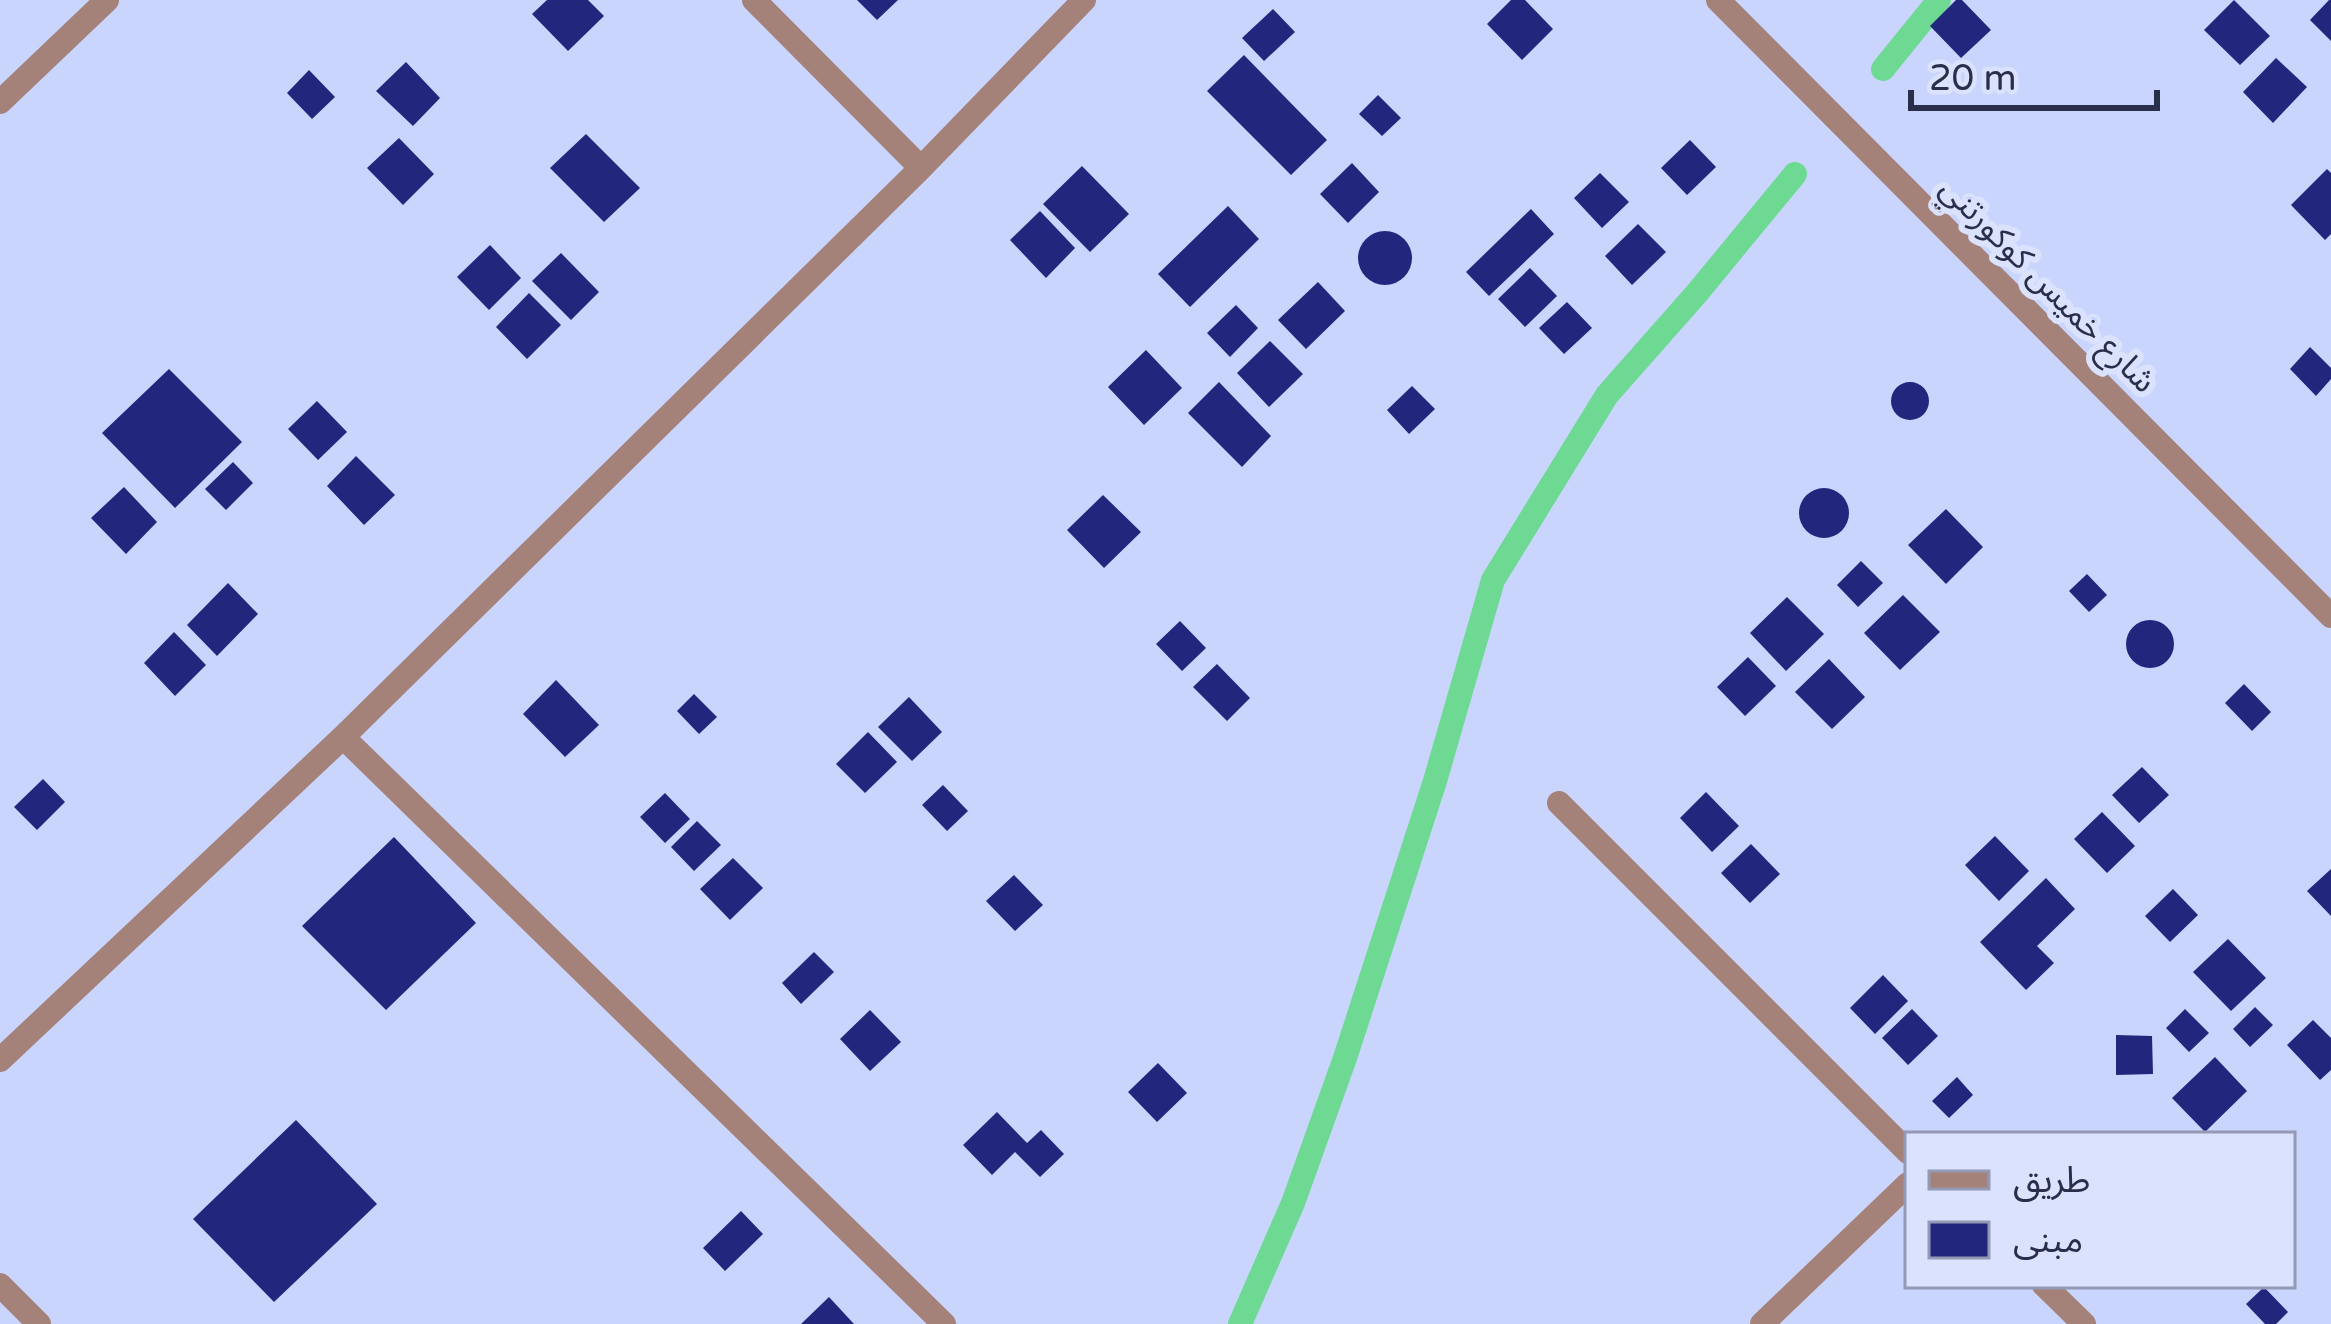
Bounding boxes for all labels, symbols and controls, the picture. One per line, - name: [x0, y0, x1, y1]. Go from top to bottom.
- scale bar: [1911, 36, 2157, 110]
- text: 20 m: [1929, 57, 2017, 100]
- street label: شارع خميس كوكورتني: [1929, 169, 2164, 404]
- legend: [1905, 1132, 2295, 1288]
- text: طريق: [2013, 1159, 2090, 1202]
- text: مبنى: [2013, 1219, 2083, 1262]

